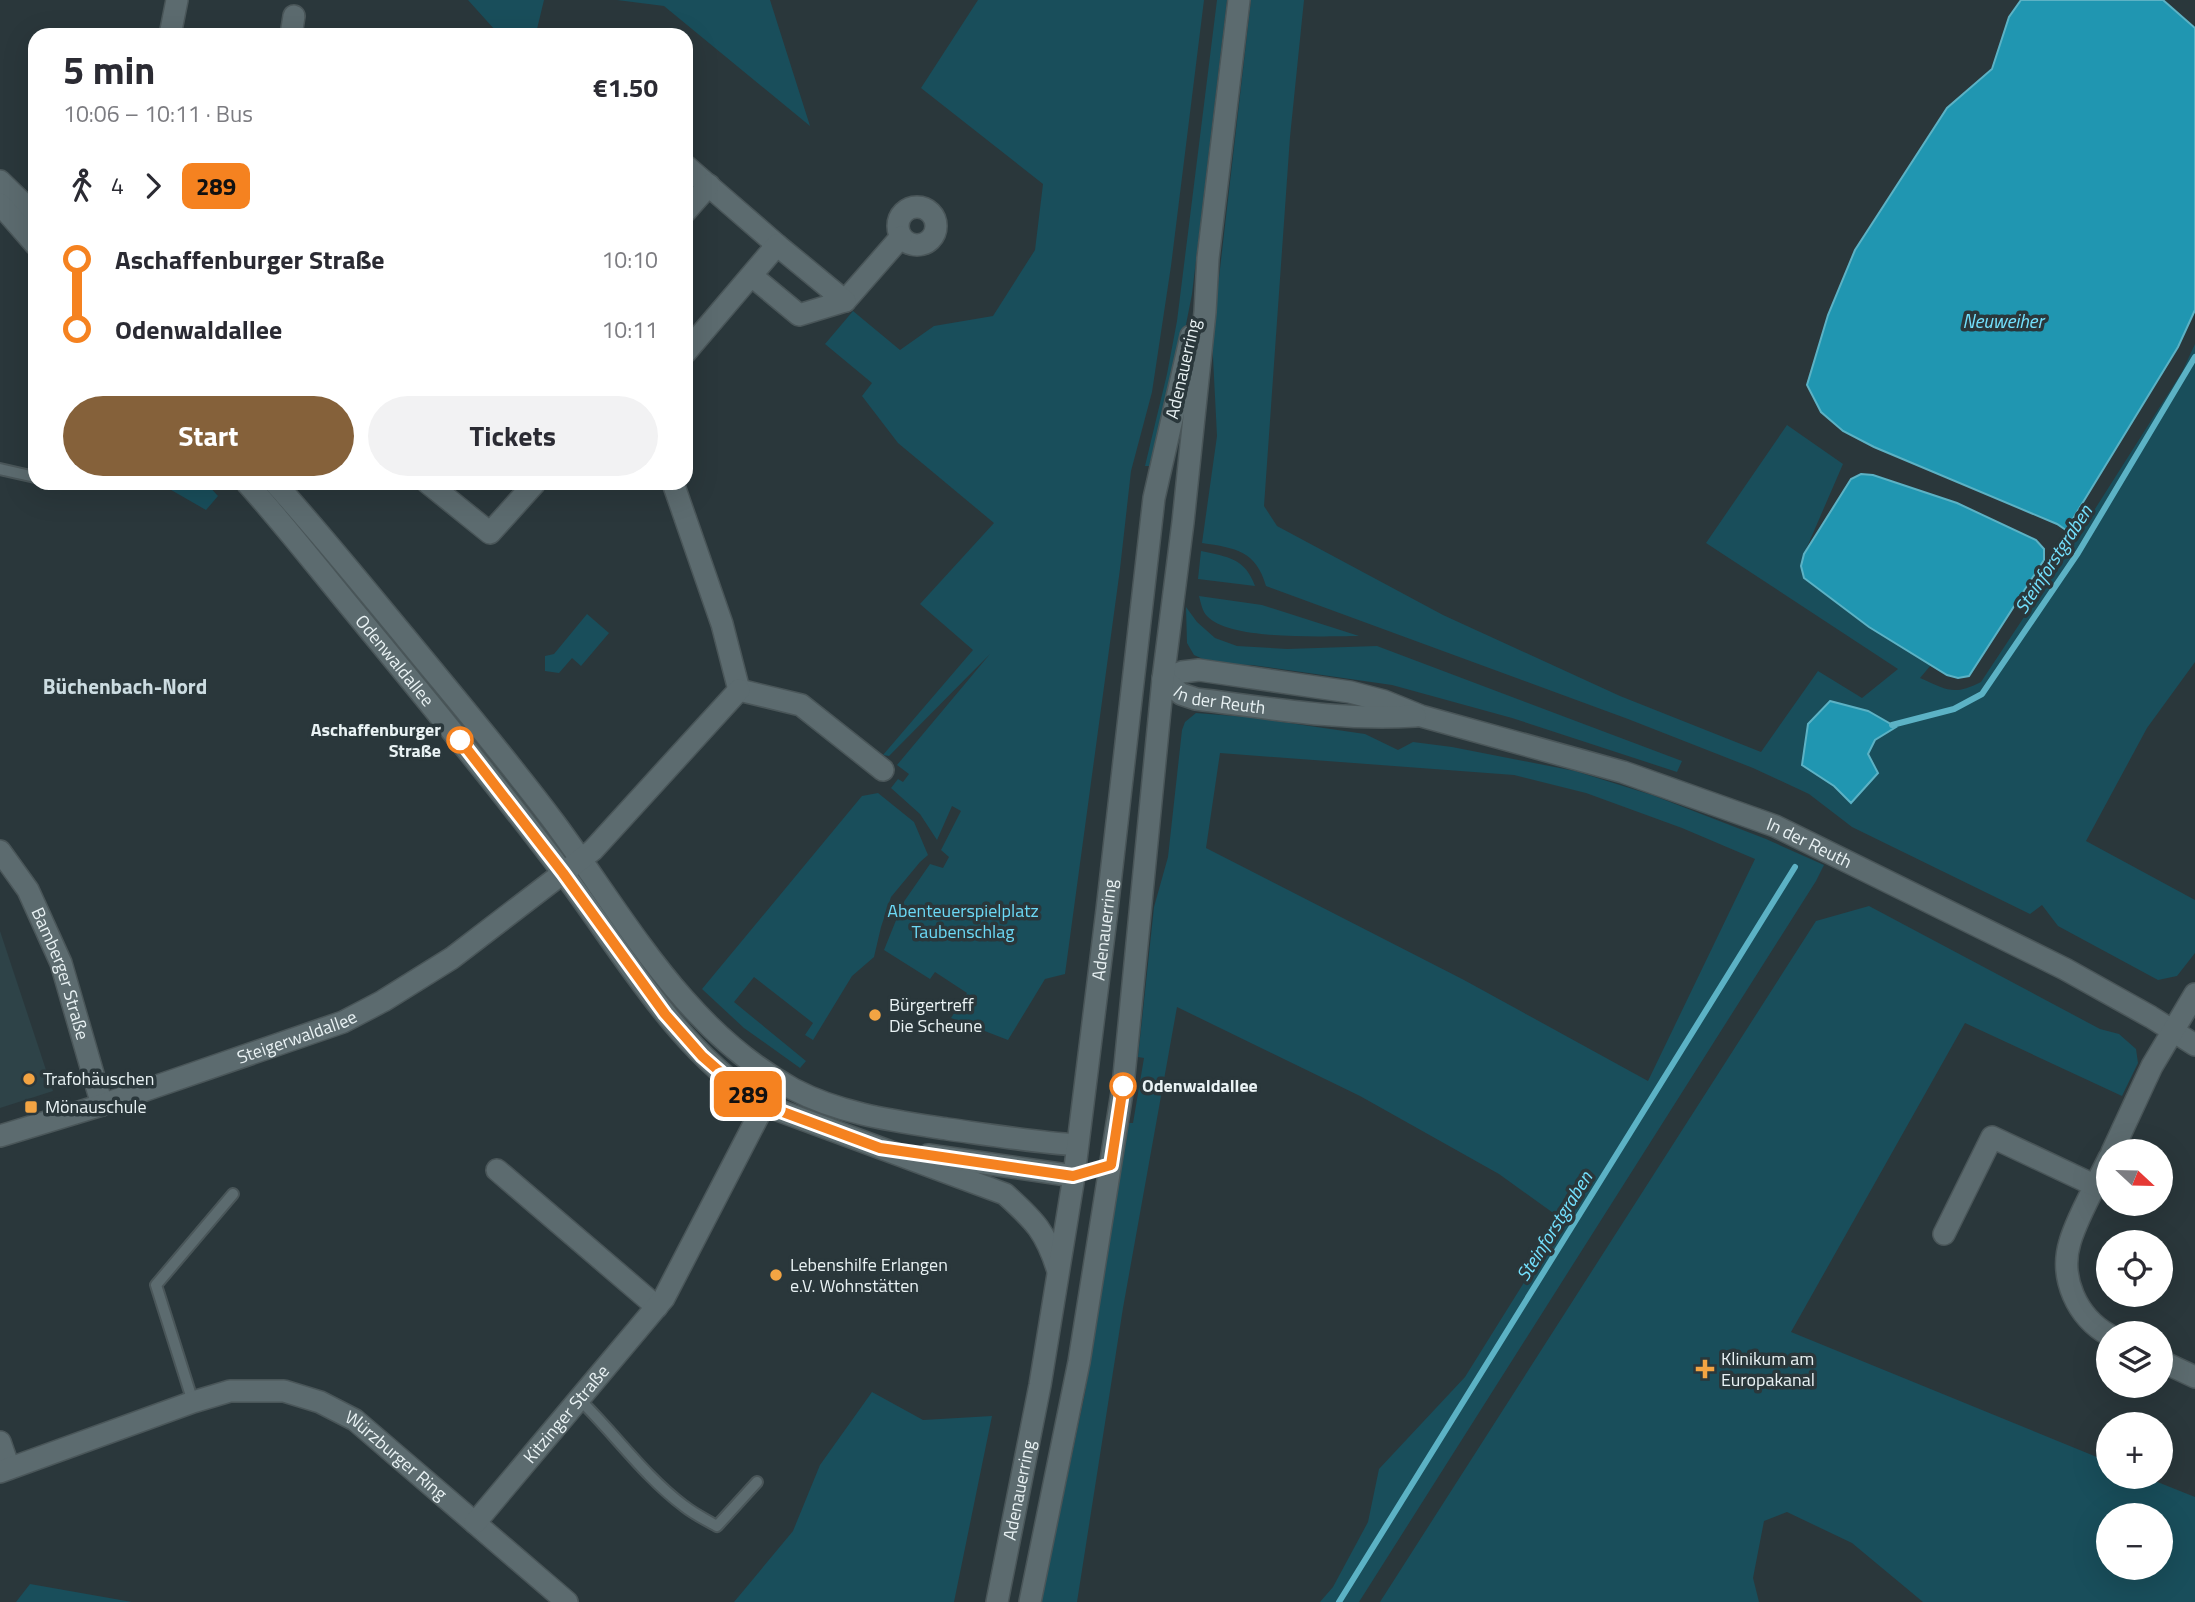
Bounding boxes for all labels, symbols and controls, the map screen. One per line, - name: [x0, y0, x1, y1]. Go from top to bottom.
- text: 5 min: [63, 41, 155, 99]
- text: €1.50: [593, 68, 658, 107]
- text: 10:06 – 10:11 · Bus: [63, 96, 253, 131]
- icon: walk: [63, 167, 101, 205]
- icon: forward: [134, 167, 172, 205]
- text: 4: [111, 168, 124, 203]
- text: 289: [196, 168, 236, 204]
- text: Aschaffenburger Straße: [115, 240, 385, 279]
- text: 10:10: [601, 242, 658, 277]
- water label: Neuweiher: [1963, 306, 2045, 335]
- text: Odenwaldallee: [115, 310, 282, 349]
- text: 10:11: [601, 312, 658, 347]
- street label: Adenauerring: [1158, 316, 1207, 422]
- button: Start: [63, 396, 354, 476]
- button: Tickets: [368, 396, 658, 476]
- water label: Steinforstgraben: [2006, 498, 2099, 619]
- street label: Odenwaldallee: [349, 609, 441, 712]
- district label: Büchenbach-Nord: [43, 670, 207, 702]
- street label: In der Reuth: [1168, 679, 1267, 721]
- place label: Aschaffenburger Straße: [311, 716, 441, 764]
- marker: Aschaffenburger Straße: [447, 727, 473, 753]
- street label: In der Reuth: [1763, 810, 1857, 875]
- street label: Adenauerring: [1084, 878, 1123, 982]
- park label: Abenteuerspielplatz Taubenschlag: [887, 897, 1039, 945]
- street label: Bamberger Straße: [25, 903, 96, 1043]
- place label: Bürgertreff Die Scheune: [889, 991, 982, 1039]
- street label: Steigerwaldallee: [233, 1003, 362, 1071]
- marker: Bürgertreff Die Scheune: [867, 1007, 883, 1023]
- place label: Trafohäuschen: [43, 1065, 154, 1092]
- marker: Trafohäuschen: [21, 1071, 37, 1087]
- line badge: 289: [708, 1071, 788, 1117]
- place label: Odenwaldallee: [1142, 1072, 1258, 1099]
- marker: Odenwaldallee: [1110, 1073, 1136, 1099]
- text: 289: [728, 1076, 768, 1112]
- place label: Mönauschule: [45, 1093, 146, 1120]
- marker: Mönauschule: [23, 1099, 39, 1115]
- north arrow: [2096, 1139, 2174, 1216]
- map controls: [2096, 1139, 2173, 1580]
- water label: Steinforstgraben: [1508, 1165, 1599, 1286]
- button: locate: [2096, 1230, 2173, 1307]
- place label: Lebenshilfe Erlangen e.V. Wohnstätten: [790, 1251, 948, 1299]
- marker: Lebenshilfe Erlangen e.V. Wohnstätten: [768, 1267, 784, 1283]
- button: layers: [2096, 1321, 2173, 1398]
- place label: Klinikum am Europakanal: [1721, 1345, 1815, 1393]
- street label: Kitzinger Straße: [517, 1359, 615, 1469]
- marker: Klinikum am Europakanal: [1695, 1359, 1715, 1379]
- street label: Würzburger Ring: [341, 1403, 454, 1507]
- button: +: [2096, 1412, 2173, 1489]
- street label: Adenauerring: [996, 1437, 1042, 1543]
- button: −: [2096, 1503, 2173, 1580]

